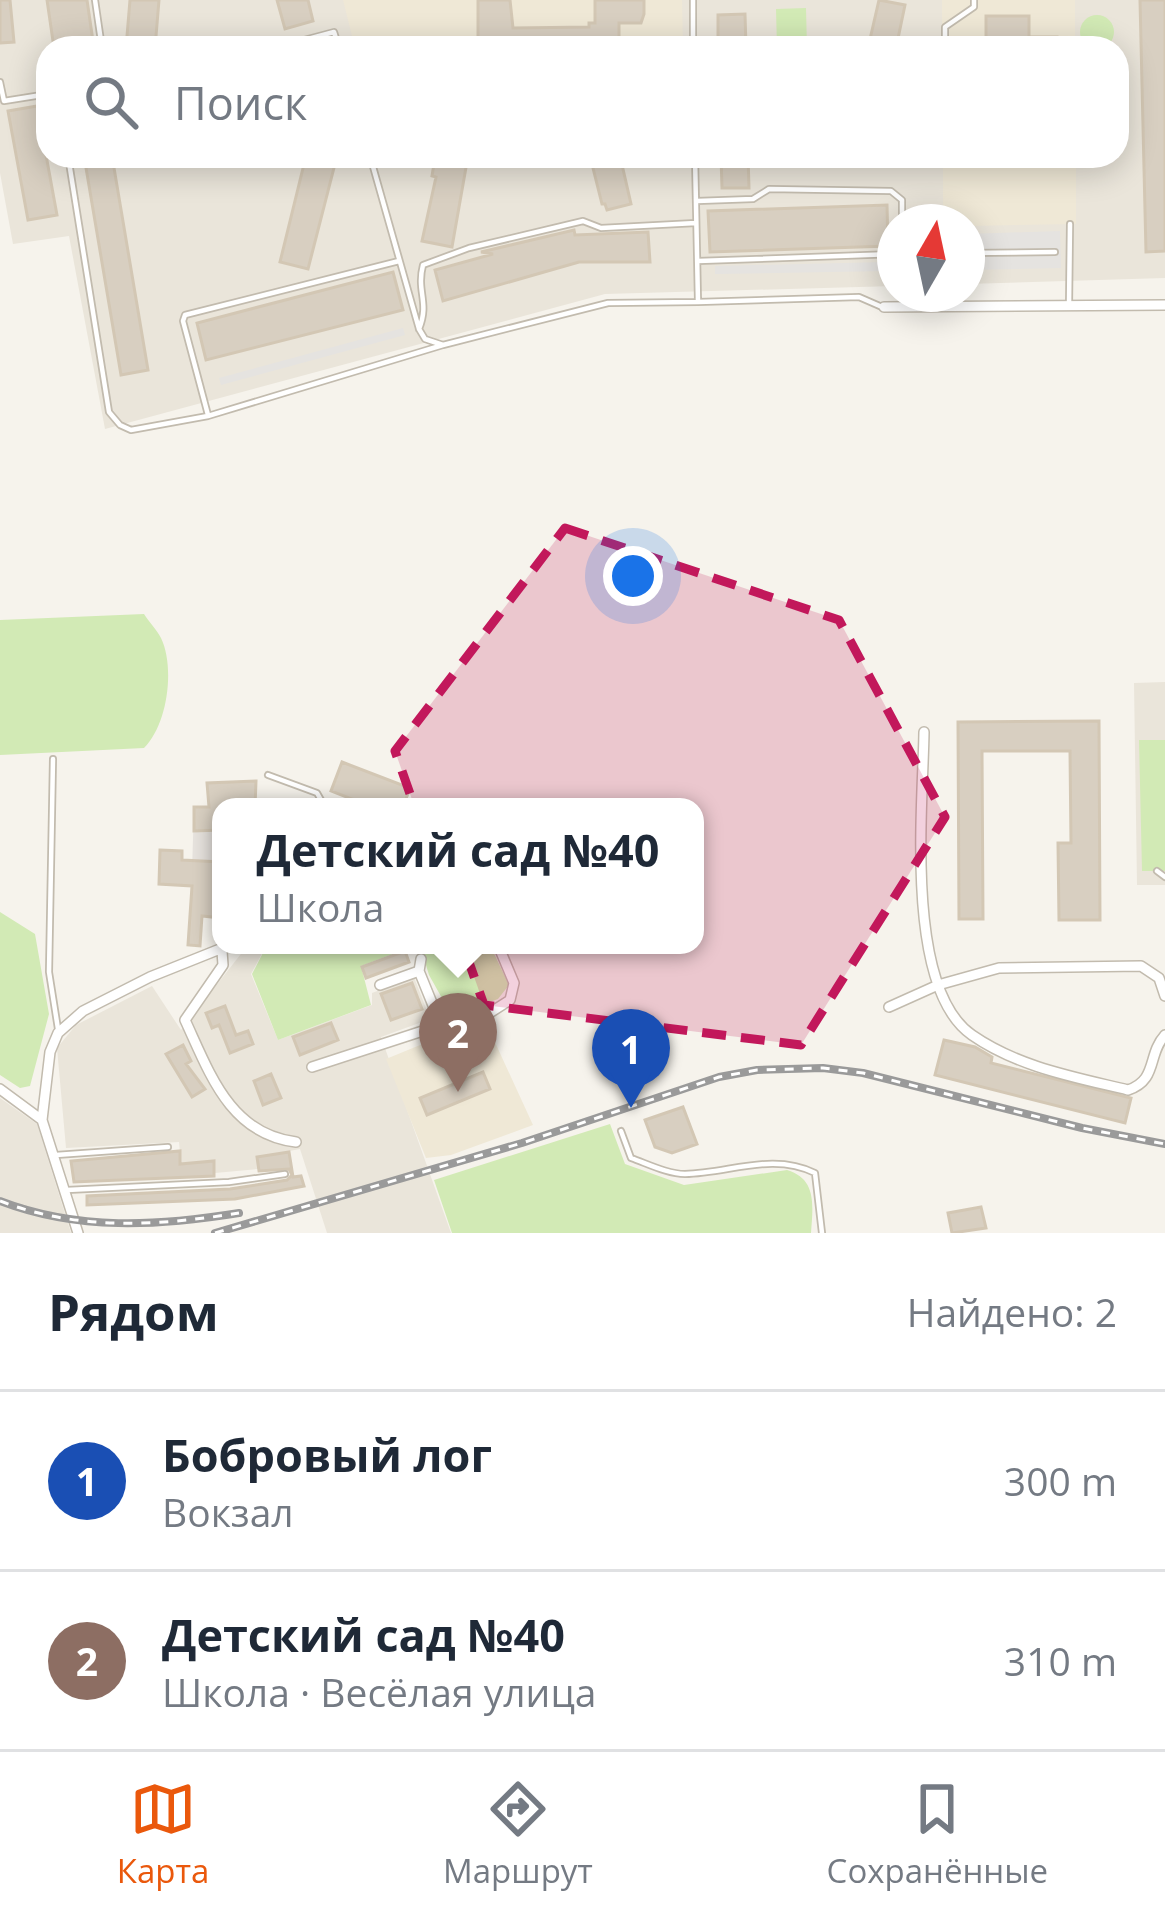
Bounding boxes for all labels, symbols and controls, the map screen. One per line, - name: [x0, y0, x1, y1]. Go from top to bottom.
- search box: [36, 36, 1129, 168]
- icon: search: [78, 69, 144, 135]
- text: Поиск: [174, 72, 307, 133]
- north arrow: [877, 204, 985, 312]
- your location: [603, 546, 663, 606]
- popup: [212, 798, 704, 954]
- text: Детский сад №40: [257, 819, 659, 880]
- text: Школа: [257, 880, 384, 933]
- pin: 2: [419, 993, 497, 1092]
- pin: 1: [592, 1009, 670, 1108]
- text: Рядом: [48, 1276, 219, 1346]
- text: Найдено: 2: [907, 1285, 1117, 1338]
- text: Бобровый лог: [162, 1424, 492, 1485]
- text: 1: [76, 1454, 98, 1507]
- text: 300 m: [1004, 1454, 1117, 1507]
- text: Вокзал: [162, 1485, 294, 1538]
- text: Детский сад №40: [162, 1604, 565, 1665]
- text: 2: [76, 1634, 98, 1687]
- text: 310 m: [1004, 1634, 1117, 1687]
- text: Школа · Весёлая улица: [162, 1665, 596, 1718]
- tab: Карта: [117, 1776, 209, 1893]
- tab: Маршрут: [443, 1776, 593, 1893]
- tab: Сохранённые: [827, 1776, 1048, 1893]

